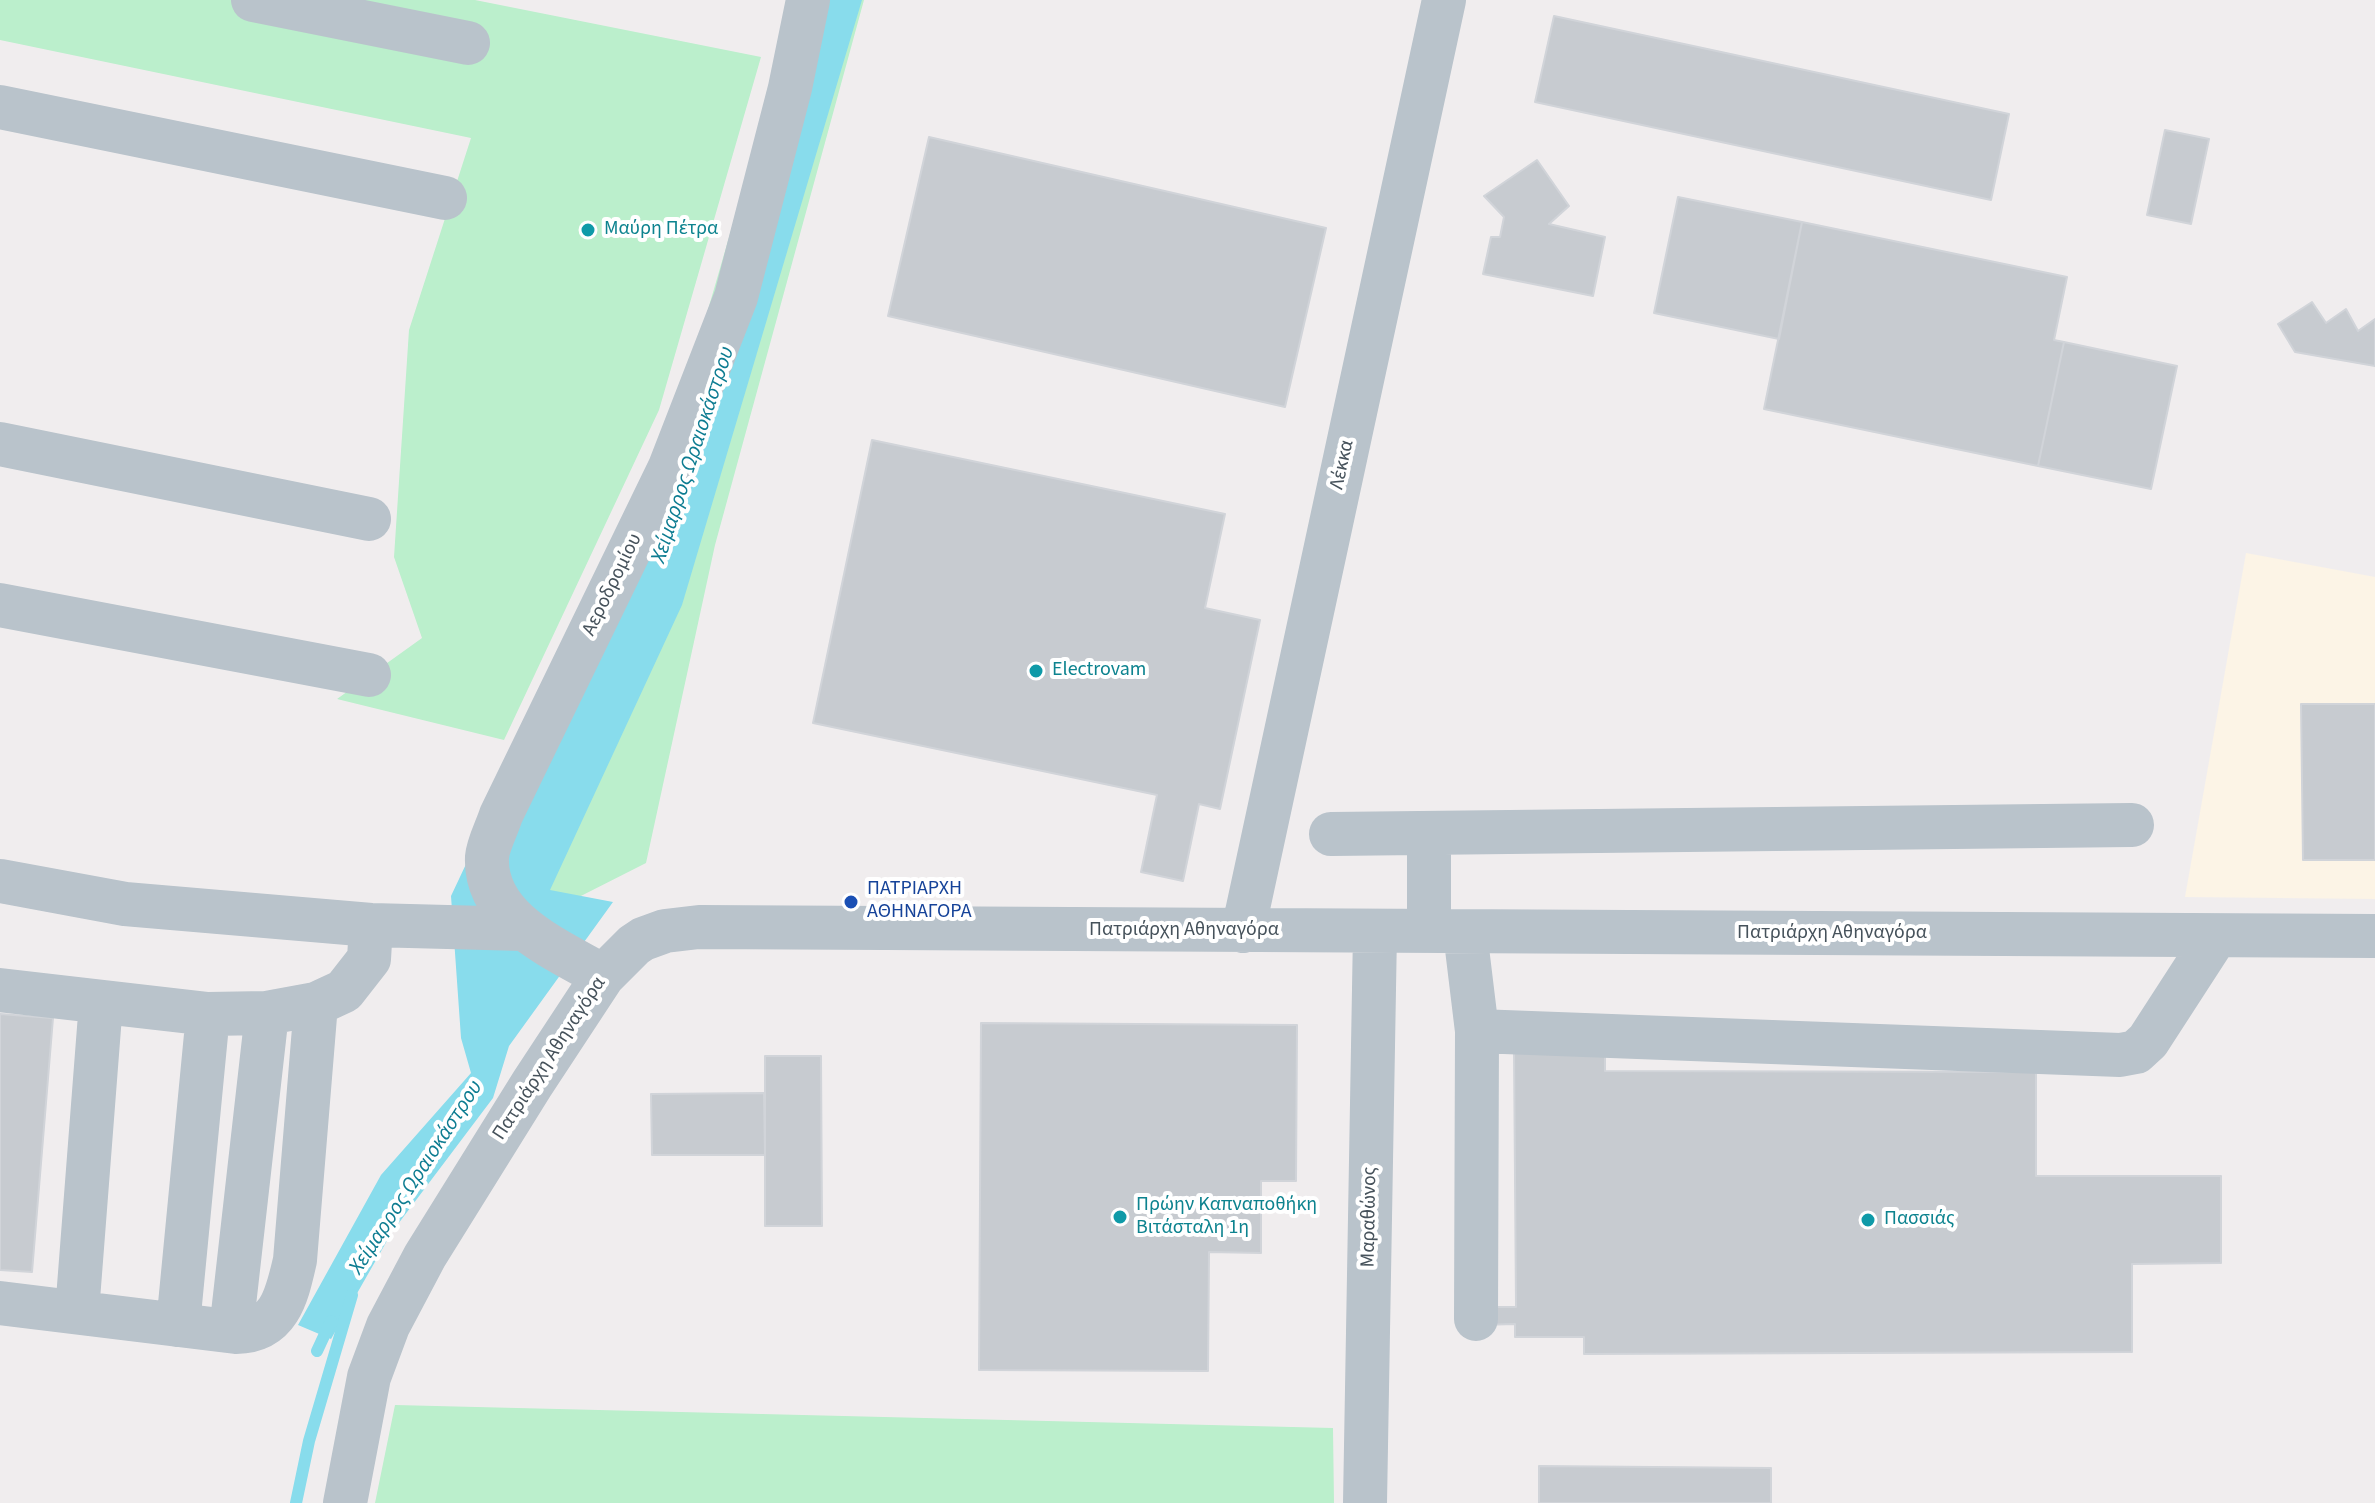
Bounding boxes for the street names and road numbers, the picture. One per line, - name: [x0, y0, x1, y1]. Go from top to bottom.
- street label: Λέκκα: [1326, 438, 1360, 492]
- street label: Αεροδρομίου: [578, 530, 648, 640]
- street label: Πατριάρχη Αθηναγόρα: [1089, 919, 1279, 943]
- street label: Πατριάρχη Αθηναγόρα: [1737, 922, 1927, 946]
- street label: Πατριάρχη Αθηναγόρα: [488, 973, 612, 1145]
- street label: Μαραθώνος: [1357, 1166, 1383, 1268]

